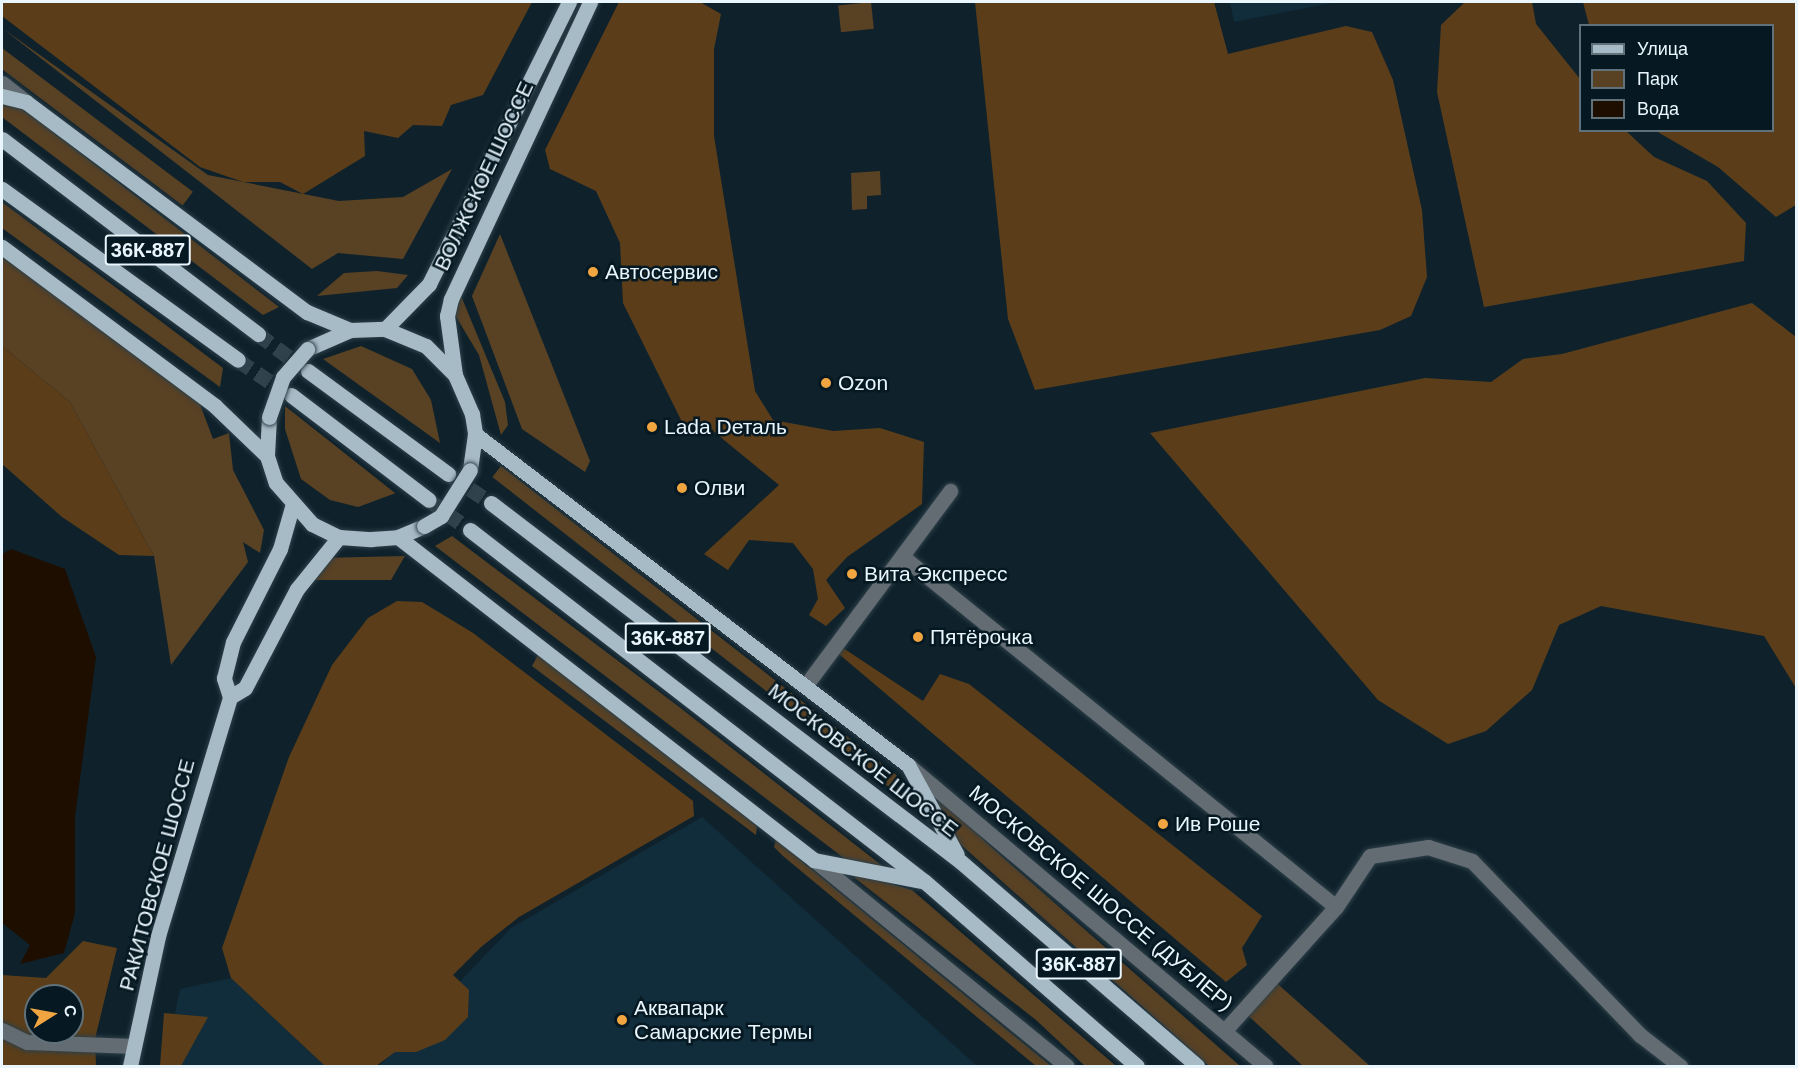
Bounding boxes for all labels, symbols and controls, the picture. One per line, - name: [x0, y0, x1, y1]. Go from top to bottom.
- legend: [1579, 24, 1774, 132]
- text: Улица: [1637, 39, 1688, 59]
- text: Парк: [1637, 69, 1678, 89]
- street label: ВОЛЖСКОЕ ШОССЕ: [429, 78, 539, 274]
- text: Вода: [1637, 99, 1679, 119]
- road number: 36К-887: [104, 233, 192, 267]
- place label: Автосервис: [605, 259, 718, 285]
- marker: Автосервис: [586, 265, 600, 279]
- place label: Ozon: [838, 370, 888, 396]
- marker: Ozon: [819, 376, 833, 390]
- place label: Lada Dеталь: [664, 414, 787, 440]
- marker: Lada Dеталь: [645, 420, 659, 434]
- place label: Олви: [694, 475, 745, 501]
- marker: Олви: [675, 481, 689, 495]
- place label: Вита Экспресс: [864, 561, 1007, 587]
- marker: Вита Экспресс: [845, 567, 859, 581]
- road number: 36К-887: [624, 621, 712, 655]
- place label: Пятёрочка: [930, 624, 1033, 650]
- marker: Пятёрочка: [911, 630, 925, 644]
- street label: МОСКОВСКОЕ ШОССЕ: [763, 678, 963, 842]
- street label: РАКИТОВСКОЕ ШОССЕ: [114, 756, 200, 994]
- street label: МОСКОВСКОЕ ШОССЕ (ДУБЛЕР): [964, 780, 1238, 1016]
- place label: Ив Роше: [1175, 811, 1260, 837]
- marker: Ив Роше: [1156, 817, 1170, 831]
- road number: 36К-887: [1036, 947, 1122, 981]
- north arrow: [24, 984, 84, 1044]
- place label: Аквапарк Самарские Термы: [634, 995, 812, 1045]
- text: С: [61, 1004, 80, 1018]
- marker: Аквапарк Самарские Термы: [615, 1013, 629, 1027]

